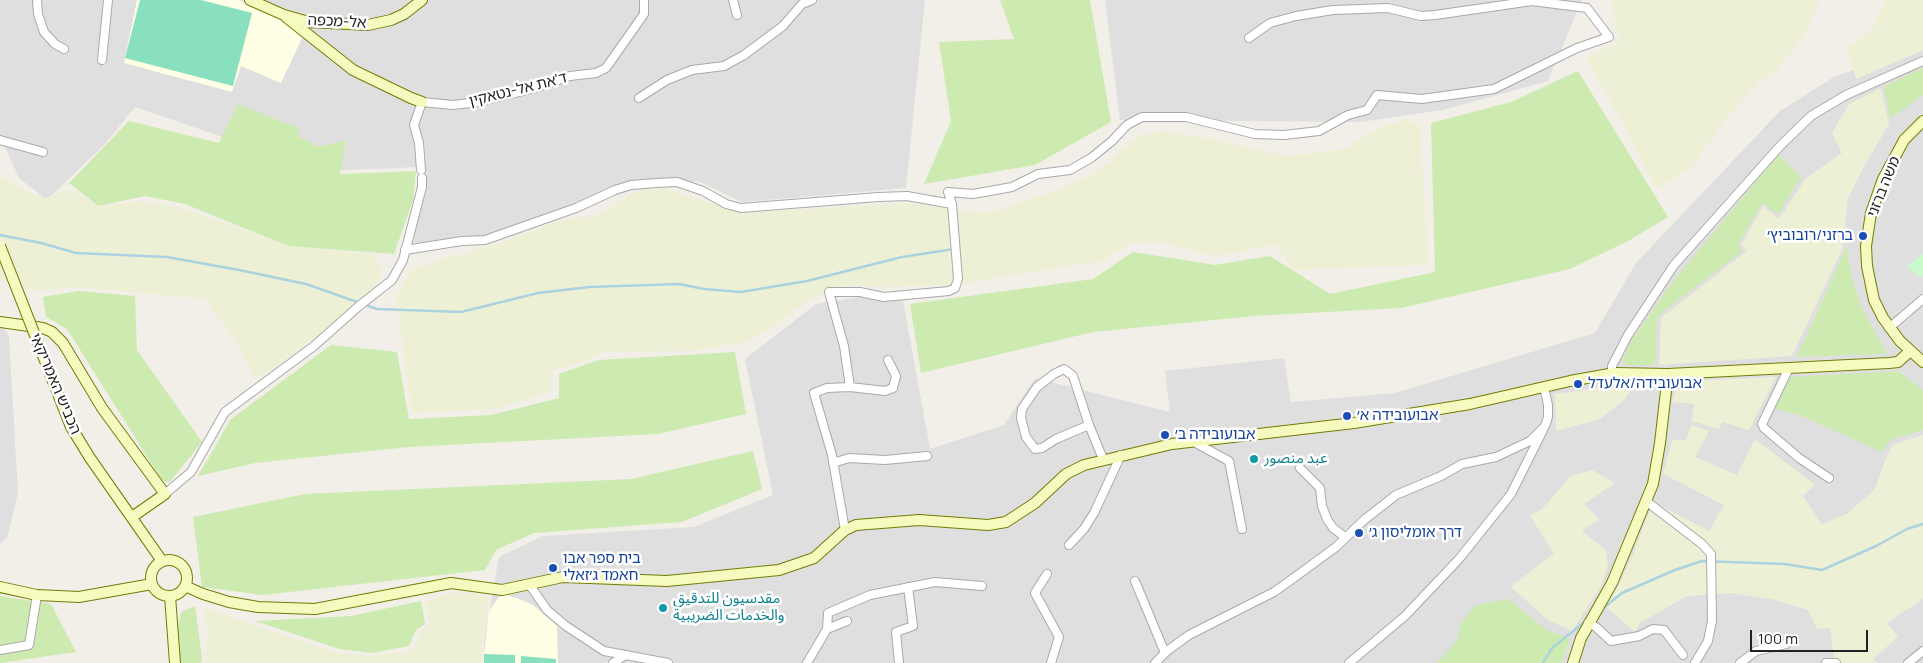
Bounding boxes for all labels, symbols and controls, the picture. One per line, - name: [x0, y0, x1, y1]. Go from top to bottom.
- street label: אל-מכפה: [307, 11, 367, 33]
- street label: ד'את אל-נטאקין: [467, 69, 569, 111]
- street label: משה ברזני: [1864, 154, 1904, 220]
- place label: ברזני/רובוביץ׳: [1767, 227, 1853, 245]
- marker: ברזני/רובוביץ׳: [1857, 230, 1869, 242]
- street label: הכביש האמריקאי: [26, 331, 84, 437]
- place label: אבועובידה/אלעדל: [1588, 375, 1702, 393]
- marker: אבועובידה/אלעדל: [1572, 378, 1584, 390]
- place label: אבועובידה א׳: [1357, 407, 1438, 425]
- marker: אבועובידה א׳: [1341, 410, 1353, 422]
- place label: אבועובידה ב׳: [1175, 426, 1256, 444]
- marker: אבועובידה ב׳: [1159, 429, 1171, 441]
- place label: عبد منصور: [1264, 450, 1328, 468]
- marker: عبد منصور: [1248, 453, 1260, 465]
- place label: דרך אומליסון ג׳: [1369, 524, 1462, 542]
- marker: דרך אומליסון ג׳: [1353, 527, 1365, 539]
- place label: בית ספר אבו חאמד ג׳זאלי: [563, 550, 641, 585]
- marker: בית ספר אבו חאמד ג׳זאלי: [547, 562, 559, 574]
- place label: مقدسيون للتدقيق والخدمات الضريبية: [673, 590, 785, 625]
- marker: مقدسيون للتدقيق والخدمات الضريبية: [657, 602, 669, 614]
- scale bar: [1753, 620, 1870, 652]
- text: 100 m: [1758, 628, 1798, 649]

